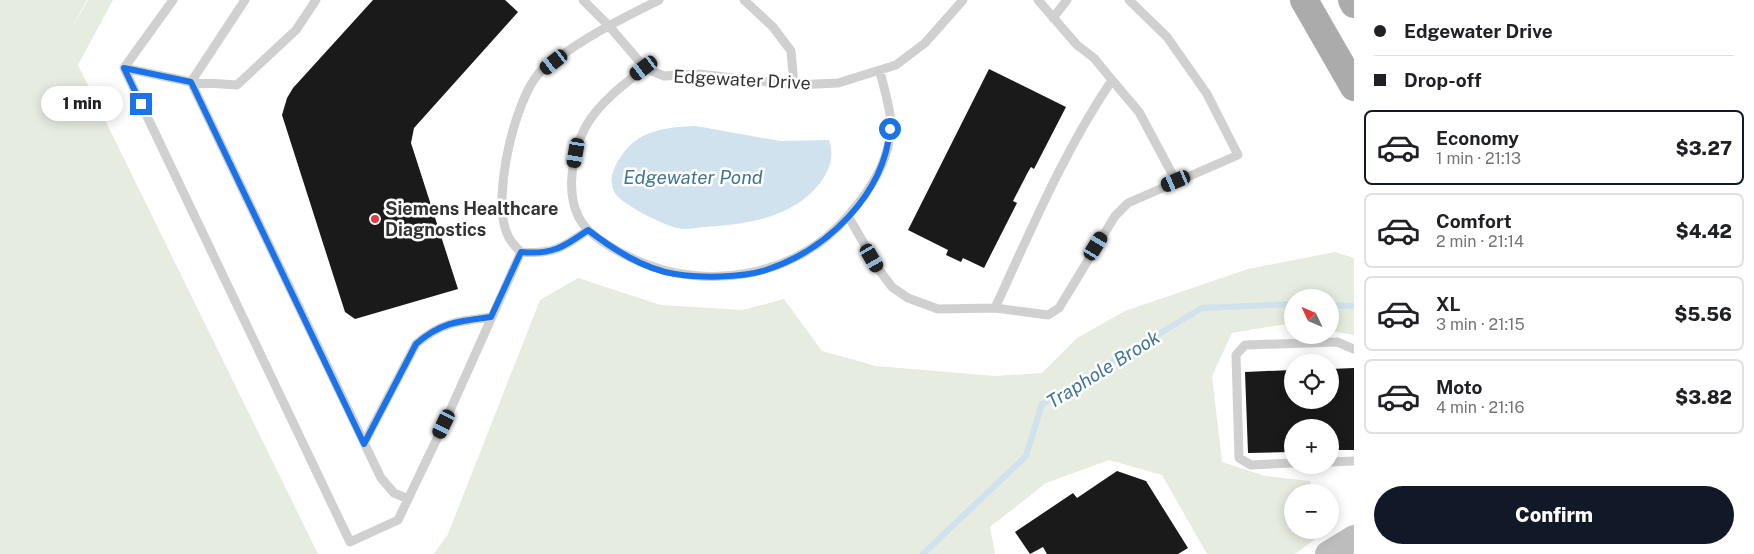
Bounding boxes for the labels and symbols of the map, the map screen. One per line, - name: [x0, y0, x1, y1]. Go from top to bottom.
- car: [537, 47, 570, 77]
- car: [627, 53, 660, 83]
- street label: Edgewater Drive: [673, 65, 811, 94]
- callout: 1 min: [41, 86, 124, 122]
- route end: [130, 93, 152, 115]
- route start: [879, 118, 901, 140]
- car: [566, 137, 585, 169]
- water label: Edgewater Pond: [623, 166, 763, 188]
- car: [1159, 168, 1192, 194]
- place label: Siemens Healthcare Diagnostics: [385, 198, 558, 240]
- marker: Siemens Healthcare Diagnostics: [369, 213, 381, 225]
- car: [1081, 229, 1110, 263]
- car: [858, 241, 885, 275]
- north arrow: [1284, 289, 1339, 344]
- water label: Traphole Brook: [1042, 325, 1164, 413]
- car: [430, 407, 457, 441]

